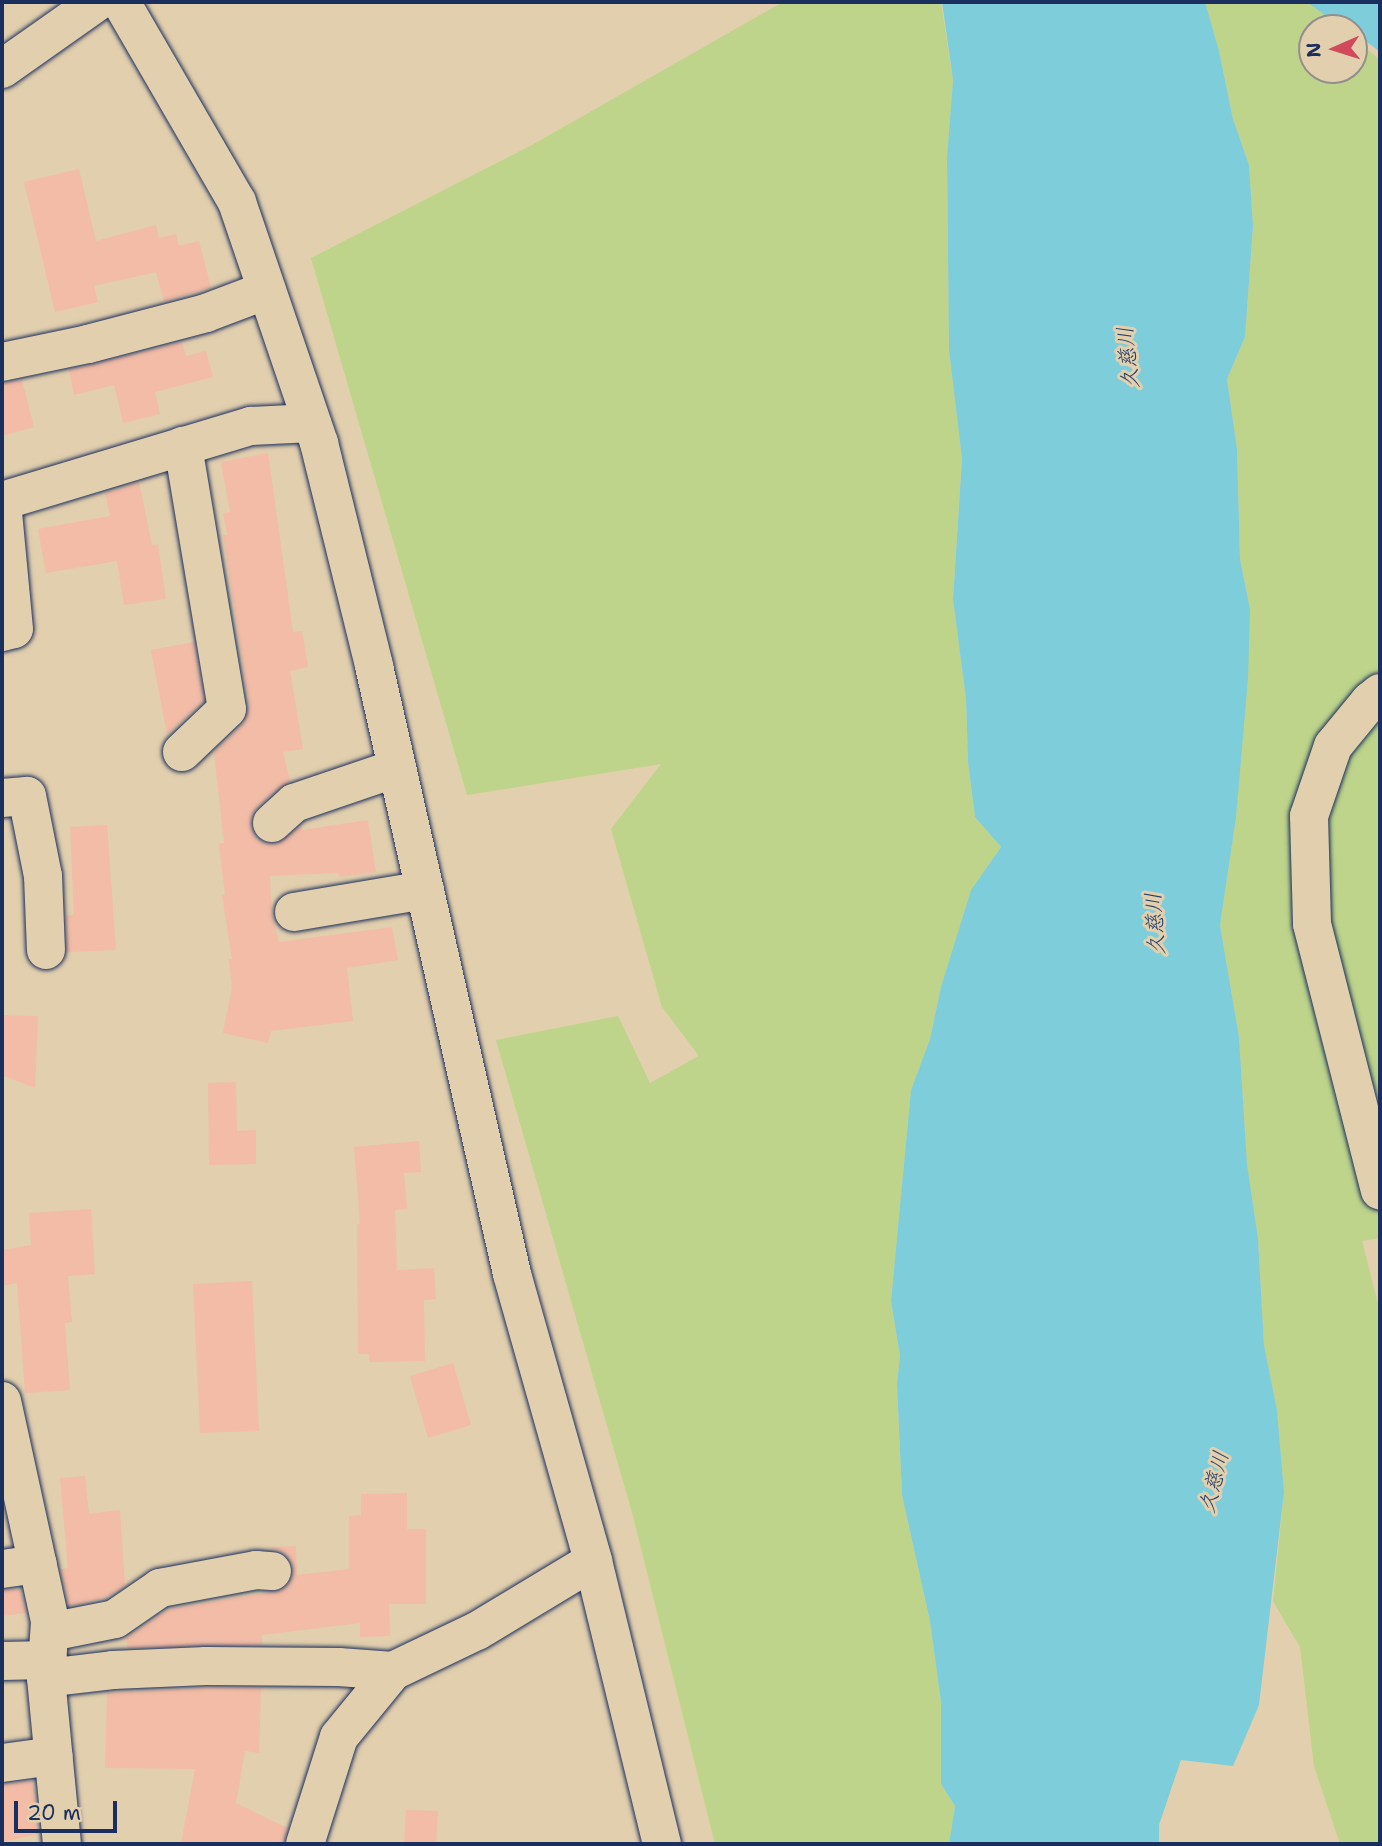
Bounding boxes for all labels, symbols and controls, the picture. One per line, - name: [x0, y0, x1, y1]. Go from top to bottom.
- north arrow: [1298, 14, 1368, 84]
- text: N: [1301, 42, 1326, 58]
- water label: 久慈川: [1112, 325, 1144, 391]
- water label: 久慈川: [1140, 892, 1170, 956]
- water label: 久慈川: [1194, 1448, 1234, 1516]
- scale bar: [18, 1786, 121, 1830]
- text: 20 m: [27, 1799, 81, 1827]

